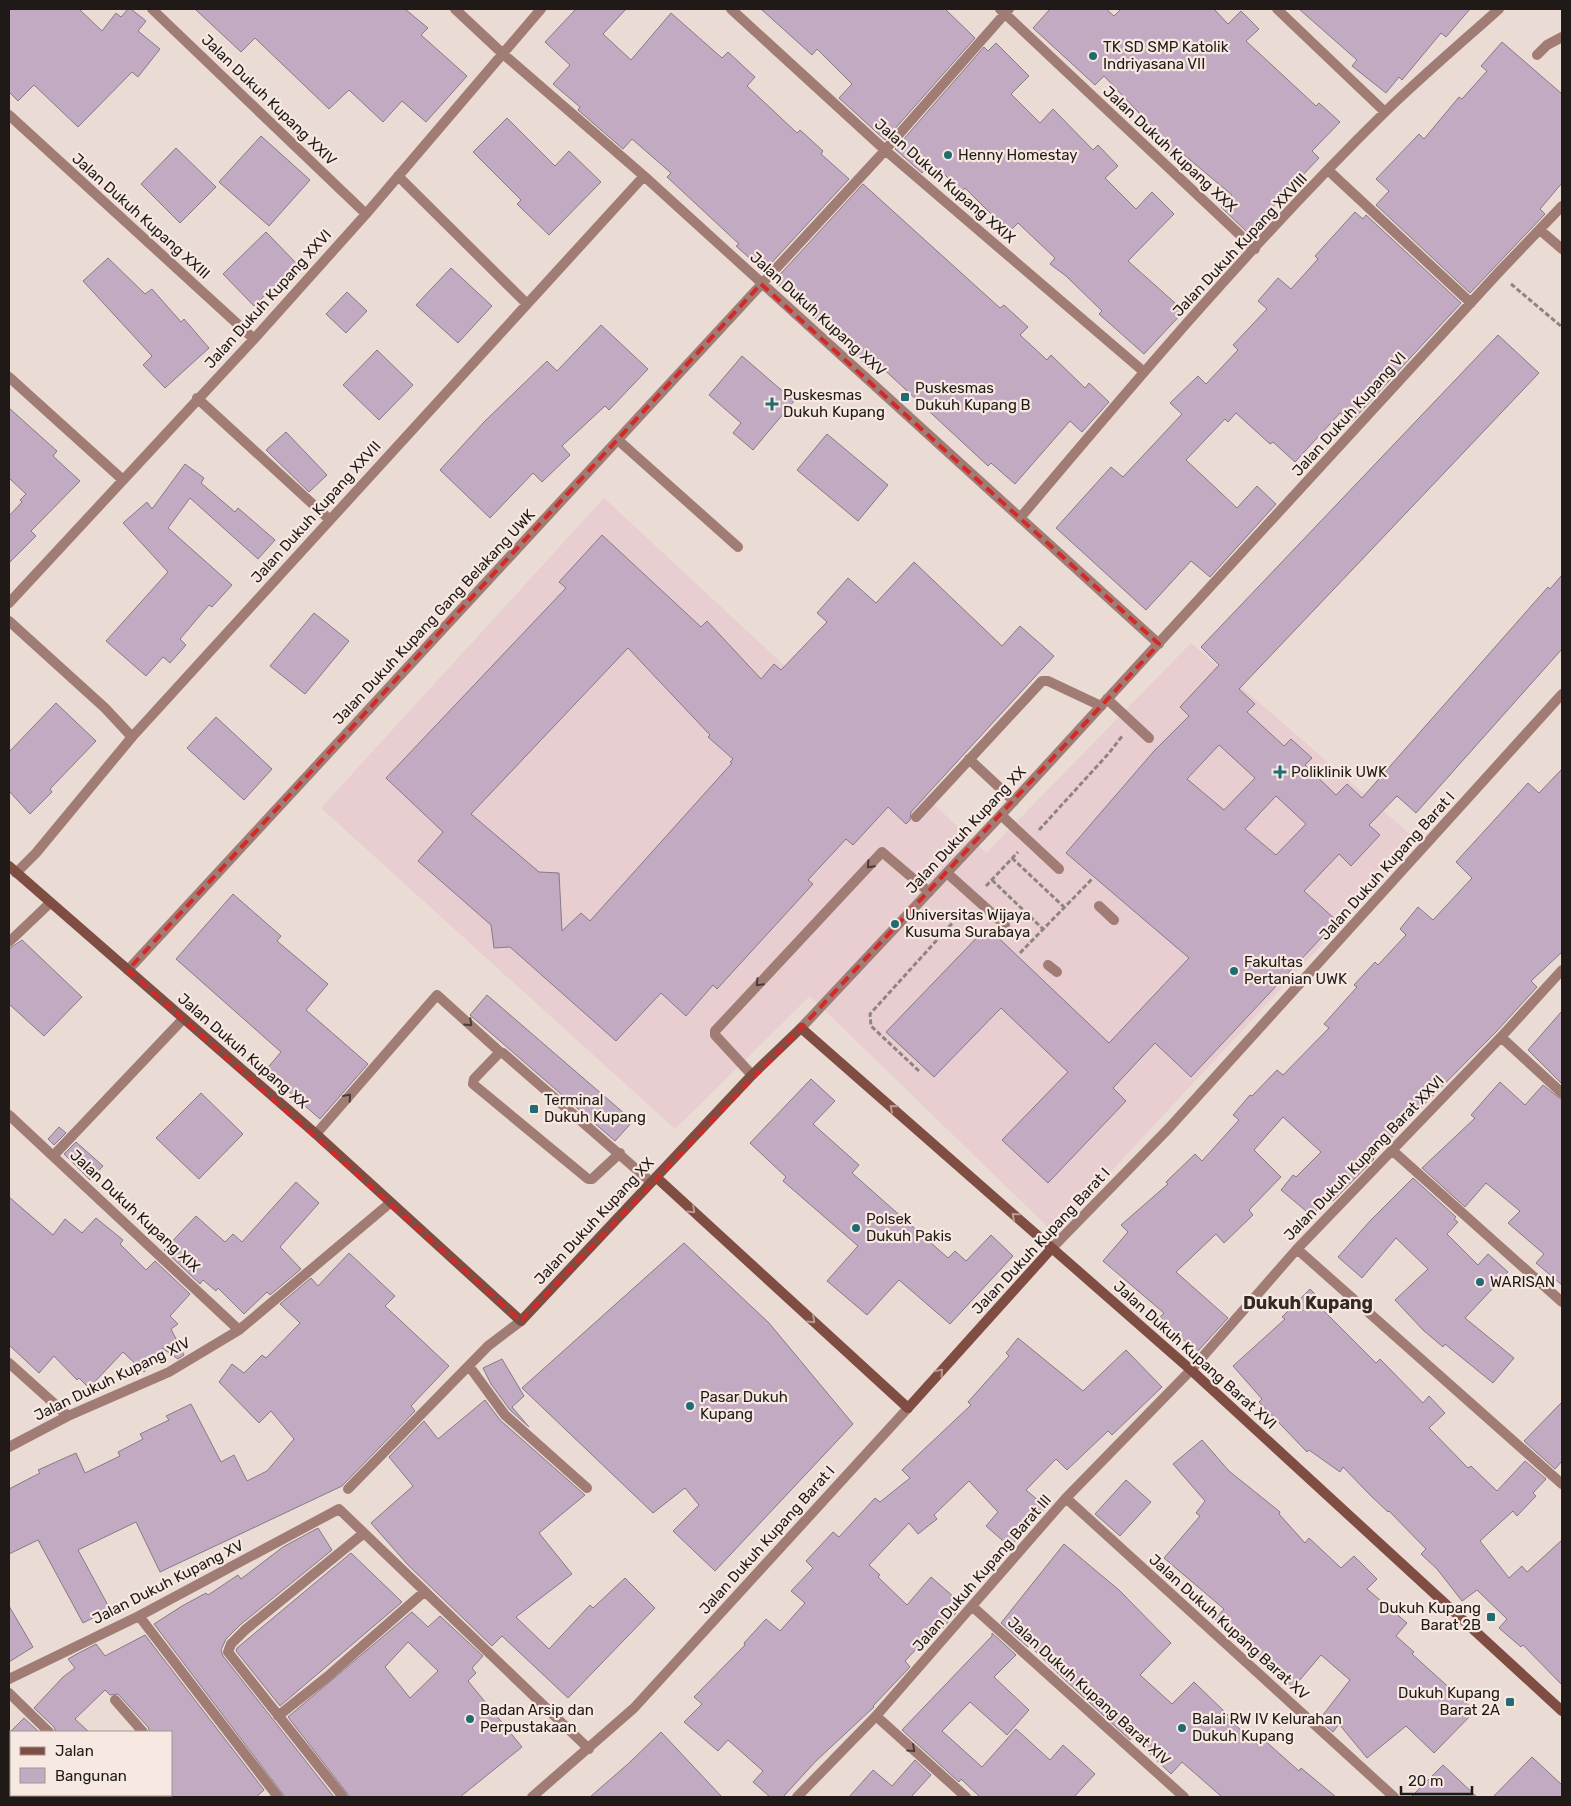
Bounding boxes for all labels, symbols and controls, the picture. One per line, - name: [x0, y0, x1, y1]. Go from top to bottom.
- street label: Jalan Dukuh Kupang XXIV: [198, 31, 340, 169]
- place label: TK SD SMP Katolik Indriyasana VII: [1103, 38, 1229, 73]
- marker: TK SD SMP Katolik Indriyasana VII: [1087, 50, 1099, 62]
- street label: Jalan Dukuh Kupang XXX: [1099, 82, 1241, 216]
- street label: Jalan Dukuh Kupang XXIX: [871, 115, 1019, 247]
- place label: Henny Homestay: [958, 146, 1078, 164]
- street label: Jalan Dukuh Kupang XXIII: [68, 149, 214, 283]
- marker: Henny Homestay: [942, 149, 954, 161]
- street label: Jalan Dukuh Kupang XXVIII: [1169, 170, 1311, 320]
- street label: Jalan Dukuh Kupang XXVI: [201, 226, 335, 372]
- street label: Jalan Dukuh Kupang XXV: [746, 248, 890, 380]
- street label: Jalan Dukuh Kupang VI: [1288, 348, 1410, 480]
- place label: Puskesmas Dukuh Kupang B: [915, 379, 1031, 414]
- place label: Puskesmas Dukuh Kupang: [783, 386, 885, 421]
- marker: Puskesmas Dukuh Kupang B: [899, 391, 911, 403]
- marker: Puskesmas Dukuh Kupang: [765, 397, 779, 411]
- street label: Jalan Dukuh Kupang XXVII: [247, 437, 385, 587]
- street label: Jalan Dukuh Kupang Gang Belakang UWK: [329, 506, 539, 728]
- street label: Jalan Dukuh Kupang XX: [902, 762, 1030, 897]
- place label: Poliklinik UWK: [1291, 763, 1387, 781]
- marker: Poliklinik UWK: [1273, 765, 1287, 779]
- street label: Jalan Dukuh Kupang Barat I: [1315, 788, 1459, 944]
- one-way arrow: [867, 859, 876, 868]
- place label: Universitas Wijaya Kusuma Surabaya: [905, 906, 1031, 941]
- marker: Universitas Wijaya Kusuma Surabaya: [889, 918, 901, 930]
- place label: Fakultas Pertanian UWK: [1244, 953, 1347, 988]
- marker: Fakultas Pertanian UWK: [1228, 965, 1240, 977]
- one-way arrow: [756, 978, 765, 987]
- street label: Jalan Dukuh Kupang XX: [174, 989, 312, 1113]
- one-way arrow: [463, 1017, 472, 1026]
- street label: Jalan Dukuh Kupang Barat XXVI: [1280, 1072, 1448, 1244]
- place label: Terminal Dukuh Kupang: [544, 1091, 646, 1126]
- one-way arrow: [342, 1094, 350, 1103]
- marker: Terminal Dukuh Kupang: [528, 1103, 540, 1115]
- one-way arrow: [890, 1105, 899, 1114]
- street label: Jalan Dukuh Kupang XIX: [66, 1146, 204, 1276]
- street label: Jalan Dukuh Kupang XX: [530, 1153, 658, 1288]
- street label: Jalan Dukuh Kupang Barat I: [968, 1164, 1114, 1318]
- one-way arrow: [687, 1204, 696, 1213]
- place label: Polsek Dukuh Pakis: [866, 1210, 952, 1245]
- one-way arrow: [1012, 1212, 1021, 1221]
- marker: Polsek Dukuh Pakis: [850, 1222, 862, 1234]
- place label: WARISAN: [1490, 1273, 1555, 1291]
- marker: WARISAN: [1474, 1276, 1486, 1288]
- street label: Jalan Dukuh Kupang Barat XVI: [1110, 1277, 1280, 1433]
- district label: Dukuh Kupang: [1243, 1292, 1373, 1314]
- one-way arrow: [806, 1314, 815, 1323]
- street label: Jalan Dukuh Kupang XIV: [31, 1333, 193, 1425]
- one-way arrow: [934, 1368, 943, 1377]
- place label: Pasar Dukuh Kupang: [700, 1388, 788, 1423]
- marker: Pasar Dukuh Kupang: [684, 1400, 696, 1412]
- street label: Jalan Dukuh Kupang Barat I: [695, 1462, 839, 1618]
- street label: Jalan Dukuh Kupang Barat III: [909, 1491, 1055, 1655]
- street label: Jalan Dukuh Kupang XV: [89, 1536, 247, 1628]
- street label: Jalan Dukuh Kupang Barat XV: [1145, 1550, 1313, 1704]
- place label: Dukuh Kupang Barat 2B: [1379, 1599, 1481, 1634]
- marker: Dukuh Kupang Barat 2B: [1485, 1611, 1497, 1623]
- street label: Jalan Dukuh Kupang Barat XIV: [1004, 1613, 1174, 1769]
- place label: Dukuh Kupang Barat 2A: [1398, 1684, 1500, 1719]
- marker: Dukuh Kupang Barat 2A: [1504, 1696, 1516, 1708]
- place label: Badan Arsip dan Perpustakaan: [480, 1701, 594, 1736]
- place label: Balai RW IV Kelurahan Dukuh Kupang: [1192, 1710, 1342, 1745]
- marker: Badan Arsip dan Perpustakaan: [464, 1713, 476, 1725]
- marker: Balai RW IV Kelurahan Dukuh Kupang: [1176, 1722, 1188, 1734]
- legend: [10, 1731, 172, 1796]
- text: Jalan: [55, 1742, 94, 1760]
- one-way arrow: [906, 1743, 915, 1752]
- scale bar: [1401, 1764, 1472, 1796]
- text: Bangunan: [55, 1767, 127, 1785]
- text: 20 m: [1408, 1772, 1443, 1790]

